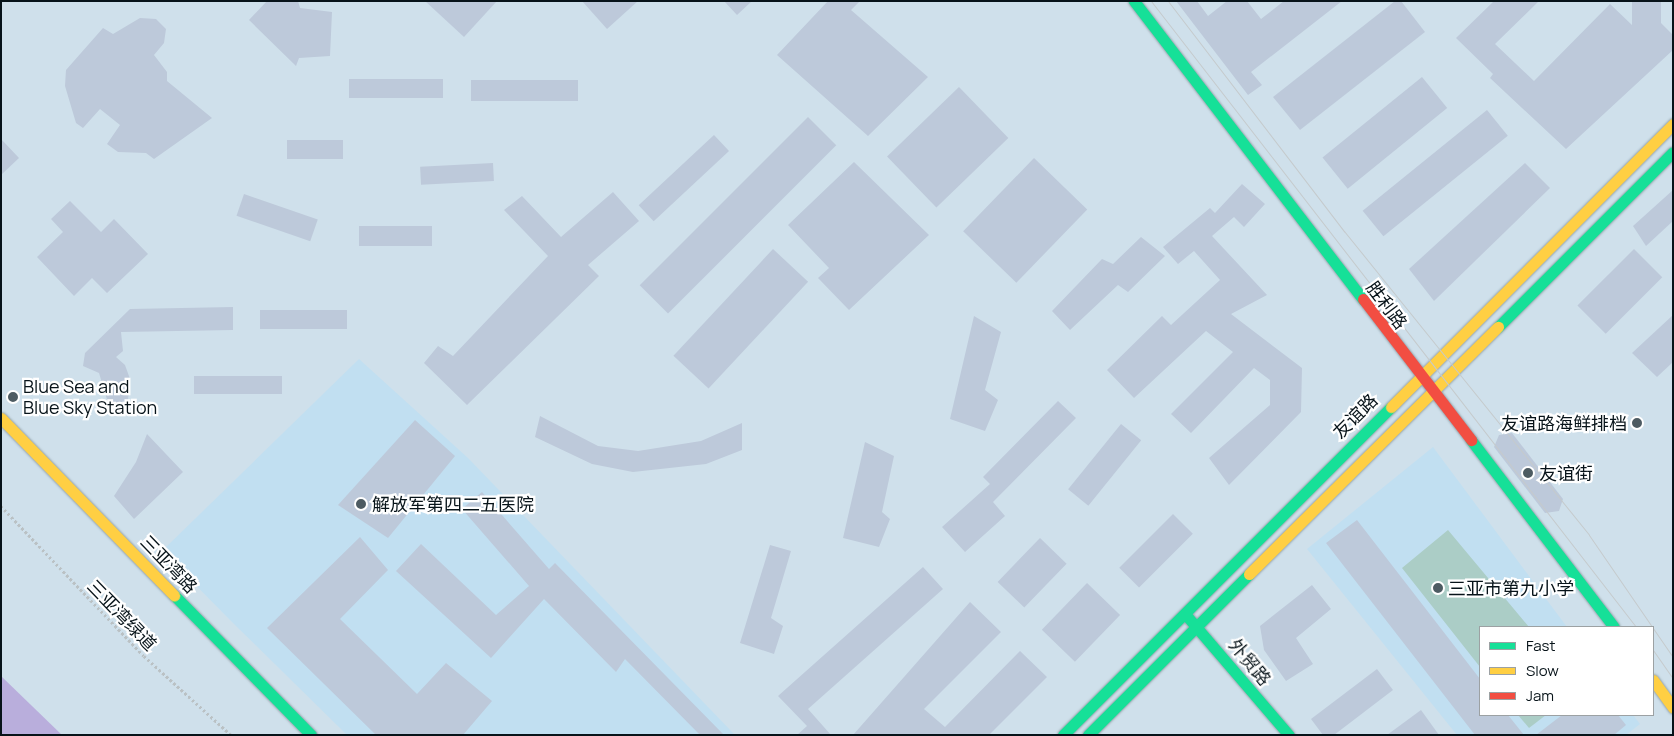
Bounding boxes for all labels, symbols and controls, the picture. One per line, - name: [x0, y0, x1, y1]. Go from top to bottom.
- street label: 胜利路: [1362, 277, 1412, 333]
- place label: Blue Sea and Blue Sky Station: [23, 376, 157, 418]
- street label: 友谊路: [1328, 389, 1382, 443]
- marker: Blue Sea and Blue Sky Station: [7, 391, 19, 403]
- place label: 友谊路海鲜排档: [1501, 412, 1627, 434]
- marker: 友谊路海鲜排档: [1631, 417, 1643, 429]
- place label: 友谊街: [1539, 462, 1593, 484]
- marker: 友谊街: [1521, 466, 1535, 480]
- place label: 解放军第四二五医院: [372, 493, 534, 515]
- marker: 解放军第四二五医院: [354, 497, 368, 511]
- street label: 三亚湾路: [136, 531, 202, 597]
- street label: 三亚湾绿道: [83, 575, 161, 655]
- place label: 三亚市第九小学: [1448, 577, 1574, 599]
- marker: 三亚市第九小学: [1432, 582, 1444, 594]
- legend: [1479, 626, 1654, 716]
- street label: 外贸路: [1224, 634, 1276, 690]
- text: Fast: [1526, 635, 1555, 656]
- text: Slow: [1526, 660, 1559, 681]
- text: Jam: [1526, 685, 1554, 706]

